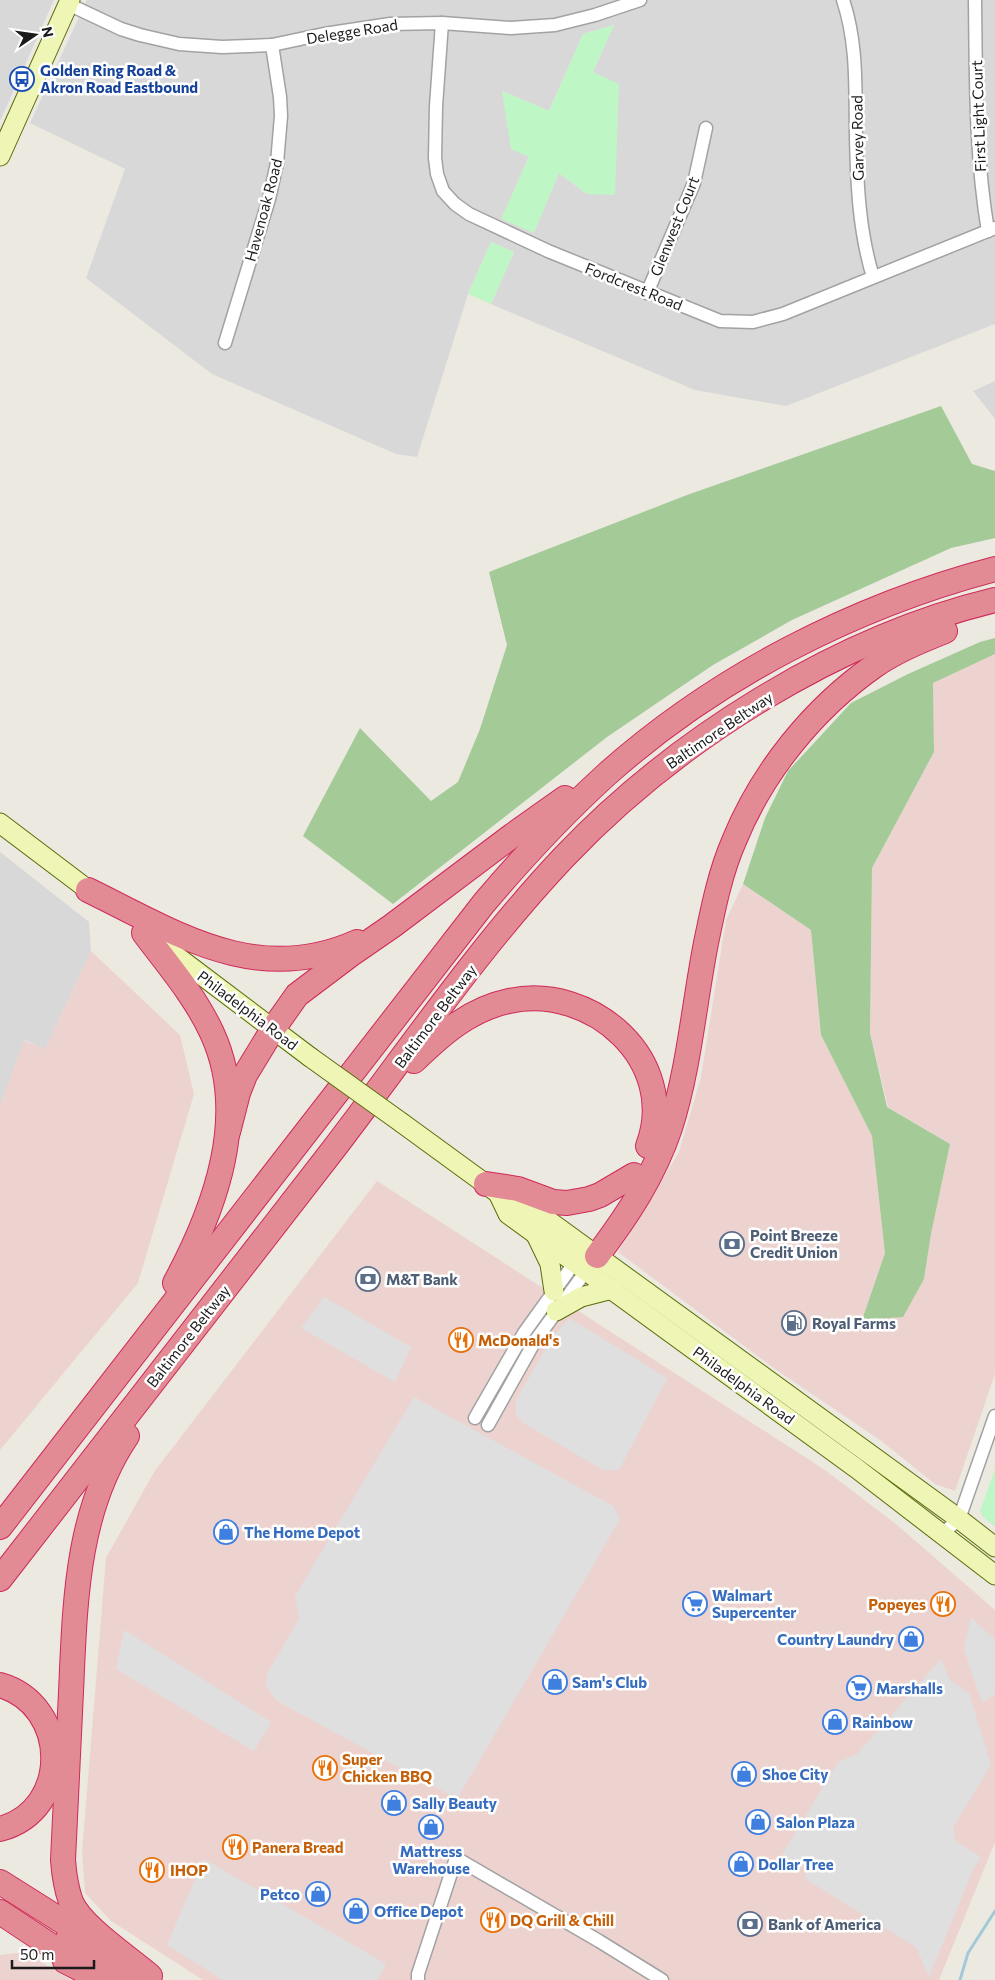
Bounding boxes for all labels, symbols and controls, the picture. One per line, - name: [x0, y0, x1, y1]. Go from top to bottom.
- north arrow: [10, 10, 60, 60]
- street label: Delegge Road: [305, 15, 399, 47]
- text: N: [39, 25, 58, 39]
- street label: First Light Court: [967, 60, 989, 172]
- place label: Golden Ring Road & Akron Road Eastbound: [40, 61, 198, 96]
- bus stop icon: Golden Ring Road & Akron Road Eastbound: [9, 66, 35, 92]
- street label: Garvey Road: [847, 95, 867, 181]
- street label: Havenoak Road: [241, 157, 285, 263]
- street label: Glenwest Court: [646, 173, 702, 279]
- street label: Fordcrest Road: [583, 258, 685, 314]
- street label: Baltimore Beltway: [662, 688, 776, 772]
- street label: Baltimore Beltway: [390, 961, 480, 1071]
- street label: Philadelphia Road: [194, 966, 302, 1054]
- place label: Point Breeze Credit Union: [750, 1226, 838, 1261]
- bank icon: Point Breeze Credit Union: [719, 1231, 745, 1257]
- bank icon: M&T Bank: [355, 1266, 381, 1292]
- place label: M&T Bank: [386, 1270, 458, 1288]
- street label: Baltimore Beltway: [143, 1281, 234, 1391]
- fuel station icon: Royal Farms: [781, 1310, 807, 1336]
- place label: Royal Farms: [812, 1314, 896, 1332]
- restaurant icon: McDonald's: [448, 1327, 474, 1353]
- place label: McDonald's: [478, 1331, 559, 1349]
- street label: Philadelphia Road: [690, 1342, 798, 1428]
- shop icon: The Home Depot: [213, 1519, 239, 1545]
- place label: The Home Depot: [244, 1523, 360, 1541]
- place label: Walmart Supercenter: [712, 1586, 797, 1621]
- supermarket icon: Walmart Supercenter: [682, 1591, 708, 1617]
- restaurant icon: Popeyes: [930, 1591, 956, 1617]
- place label: Popeyes: [868, 1595, 926, 1613]
- shop icon: Country Laundry: [898, 1626, 924, 1652]
- place label: Country Laundry: [777, 1630, 895, 1648]
- shop icon: Sam's Club: [542, 1669, 568, 1695]
- place label: Sam's Club: [572, 1673, 647, 1691]
- supermarket icon: Marshalls: [846, 1675, 872, 1701]
- place label: Marshalls: [876, 1679, 943, 1697]
- shop icon: Rainbow: [822, 1709, 848, 1735]
- place label: Rainbow: [852, 1713, 914, 1731]
- place label: Super Chicken BBQ: [342, 1750, 432, 1785]
- restaurant icon: Super Chicken BBQ: [312, 1755, 338, 1781]
- shop icon: Shoe City: [731, 1761, 757, 1787]
- place label: Shoe City: [762, 1765, 829, 1783]
- shop icon: Sally Beauty: [381, 1790, 407, 1816]
- place label: Sally Beauty: [412, 1794, 498, 1812]
- shop icon: Salon Plaza: [745, 1809, 771, 1835]
- place label: Salon Plaza: [776, 1813, 855, 1831]
- shop icon: Mattress Warehouse: [418, 1814, 444, 1840]
- restaurant icon: Panera Bread: [222, 1834, 248, 1860]
- place label: Panera Bread: [252, 1838, 344, 1856]
- place label: Mattress Warehouse: [392, 1842, 470, 1877]
- shop icon: Dollar Tree: [728, 1851, 754, 1877]
- place label: Dollar Tree: [758, 1855, 834, 1873]
- restaurant icon: IHOP: [139, 1857, 165, 1883]
- place label: IHOP: [170, 1861, 208, 1879]
- shop icon: Petco: [305, 1881, 331, 1907]
- place label: Petco: [260, 1885, 300, 1903]
- shop icon: Office Depot: [343, 1898, 369, 1924]
- place label: Office Depot: [374, 1902, 463, 1920]
- restaurant icon: DQ Grill & Chill: [480, 1907, 506, 1933]
- place label: DQ Grill & Chill: [510, 1911, 614, 1929]
- bank icon: Bank of America: [737, 1911, 763, 1937]
- place label: Bank of America: [768, 1915, 881, 1933]
- scale bar: [12, 1938, 95, 1970]
- text: 50 m: [20, 1945, 54, 1963]

